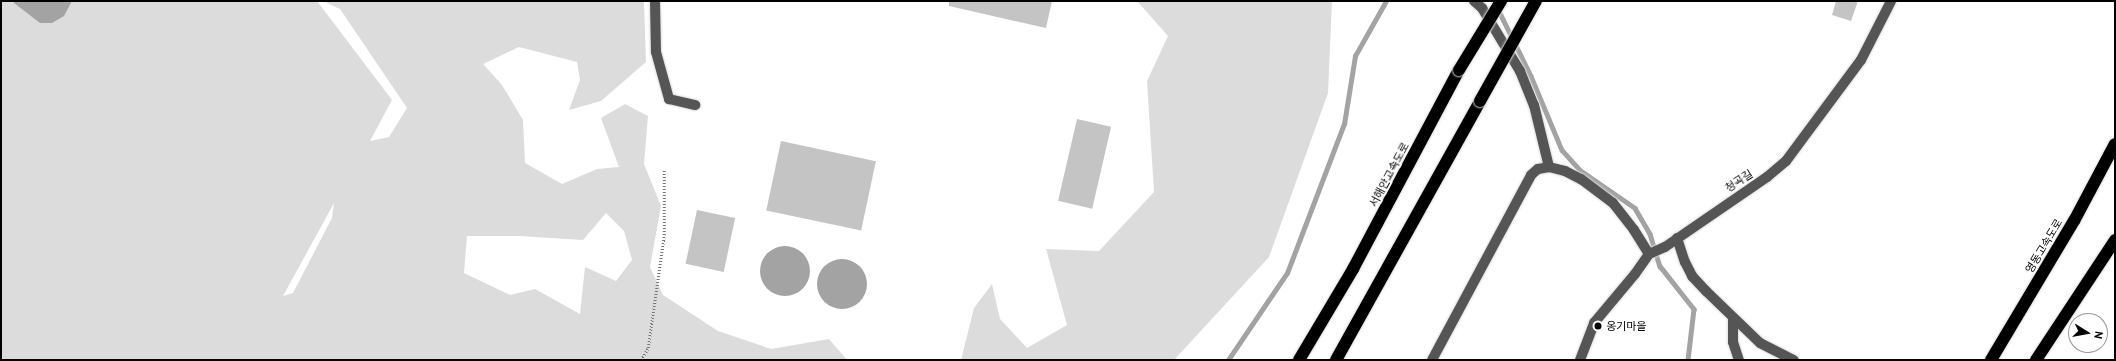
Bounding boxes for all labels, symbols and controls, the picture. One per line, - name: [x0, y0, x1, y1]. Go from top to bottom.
- street label: 서해안고속도로: [1367, 141, 1411, 209]
- street label: 청곡길: [1723, 167, 1755, 195]
- street label: 영동고속도로: [2023, 217, 2065, 275]
- north arrow: [2068, 313, 2108, 353]
- place label: 옹기마을: [1606, 319, 1646, 333]
- marker: 옹기마을: [1593, 321, 1603, 331]
- text: N: [2091, 330, 2106, 340]

